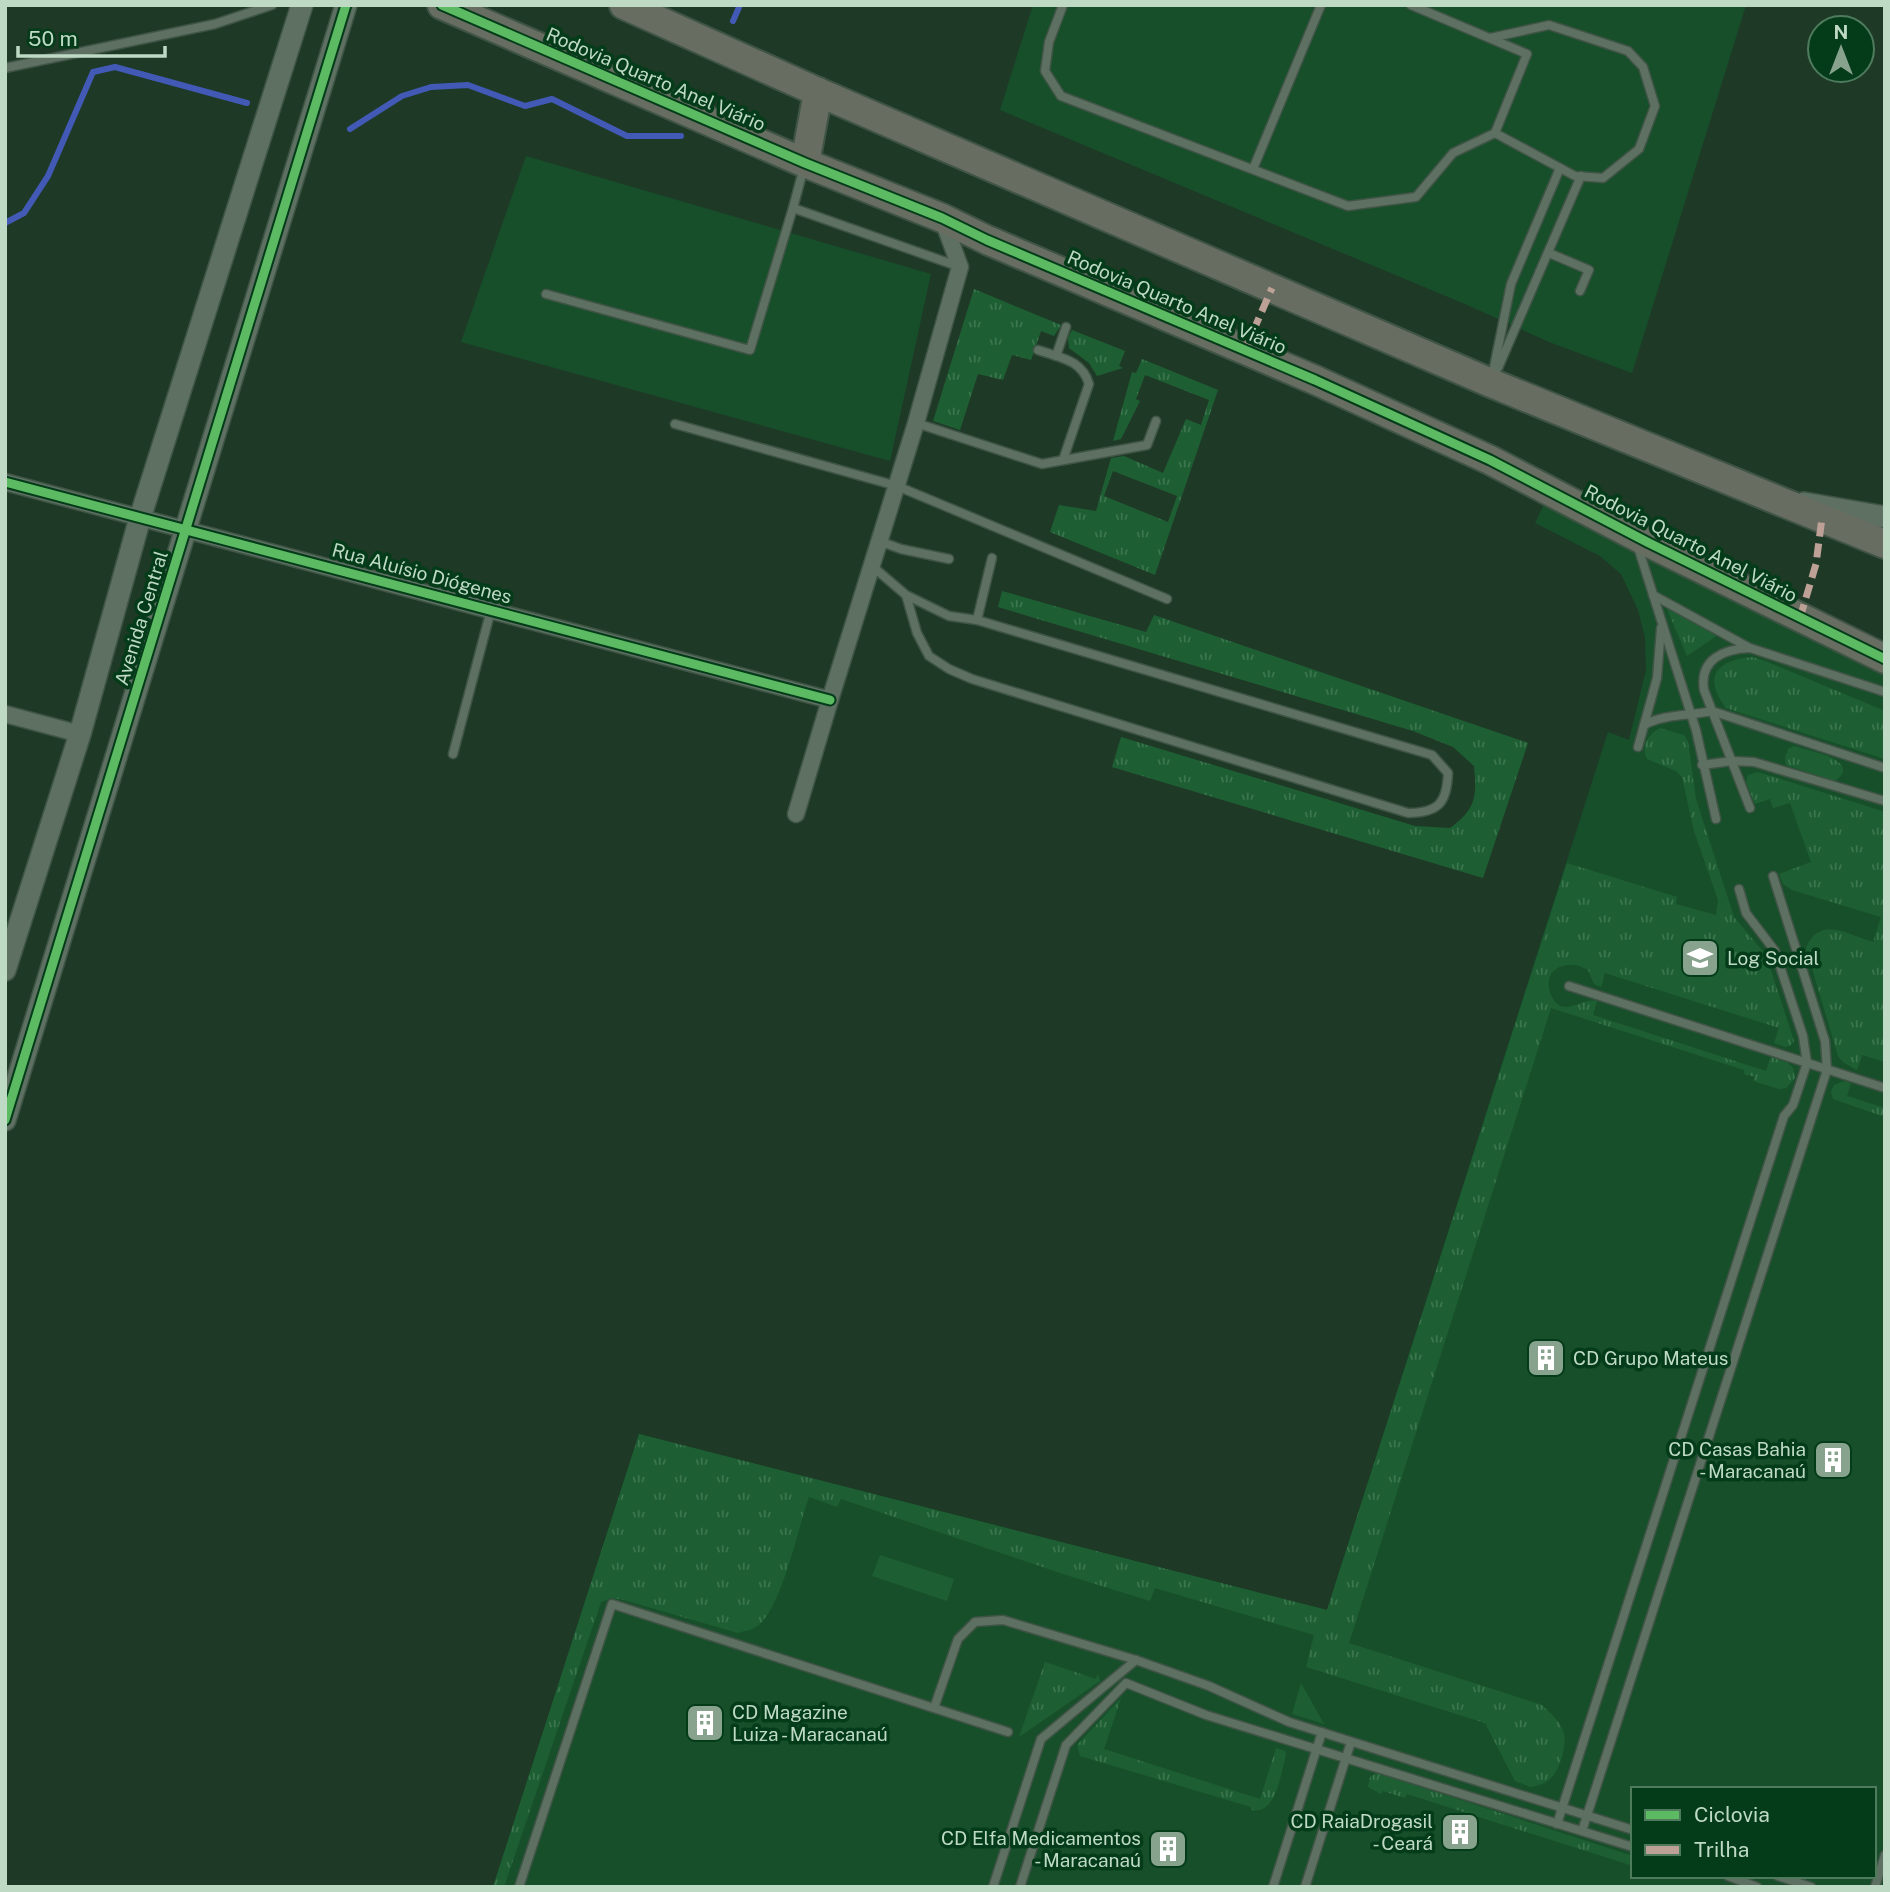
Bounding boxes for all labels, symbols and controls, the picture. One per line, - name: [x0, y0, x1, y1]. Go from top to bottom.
- scale bar: [18, 14, 164, 58]
- north arrow: [1806, 14, 1876, 84]
- text: N: [1834, 21, 1848, 43]
- street label: Rodovia Quarto Anel Viário: [543, 23, 769, 135]
- text: 50 m: [28, 26, 78, 51]
- street label: Rodovia Quarto Anel Viário: [1064, 246, 1290, 358]
- street label: Rodovia Quarto Anel Viário: [1581, 480, 1801, 606]
- street label: Rua Aluísio Diógenes: [330, 538, 514, 608]
- street label: Avenida Central: [110, 548, 172, 688]
- school or university icon: Log Social: [1679, 937, 1721, 979]
- place label: Log Social: [1727, 947, 1819, 969]
- building icon: CD Grupo Mateus: [1525, 1337, 1567, 1379]
- place label: CD Grupo Mateus: [1573, 1347, 1728, 1369]
- place label: CD Casas Bahia - Maracanaú: [1668, 1438, 1806, 1482]
- building icon: CD Casas Bahia - Maracanaú: [1812, 1439, 1854, 1481]
- place label: CD Magazine Luiza - Maracanaú: [732, 1701, 888, 1745]
- building icon: CD Magazine Luiza - Maracanaú: [684, 1702, 726, 1744]
- legend: [1631, 1787, 1876, 1878]
- text: Ciclovia: [1694, 1802, 1770, 1827]
- place label: CD RaiaDrogasil - Ceará: [1290, 1810, 1433, 1854]
- building icon: CD RaiaDrogasil - Ceará: [1439, 1811, 1481, 1853]
- place label: CD Elfa Medicamentos - Maracanaú: [941, 1827, 1141, 1871]
- building icon: CD Elfa Medicamentos - Maracanaú: [1147, 1828, 1189, 1870]
- text: Trilha: [1694, 1837, 1749, 1862]

